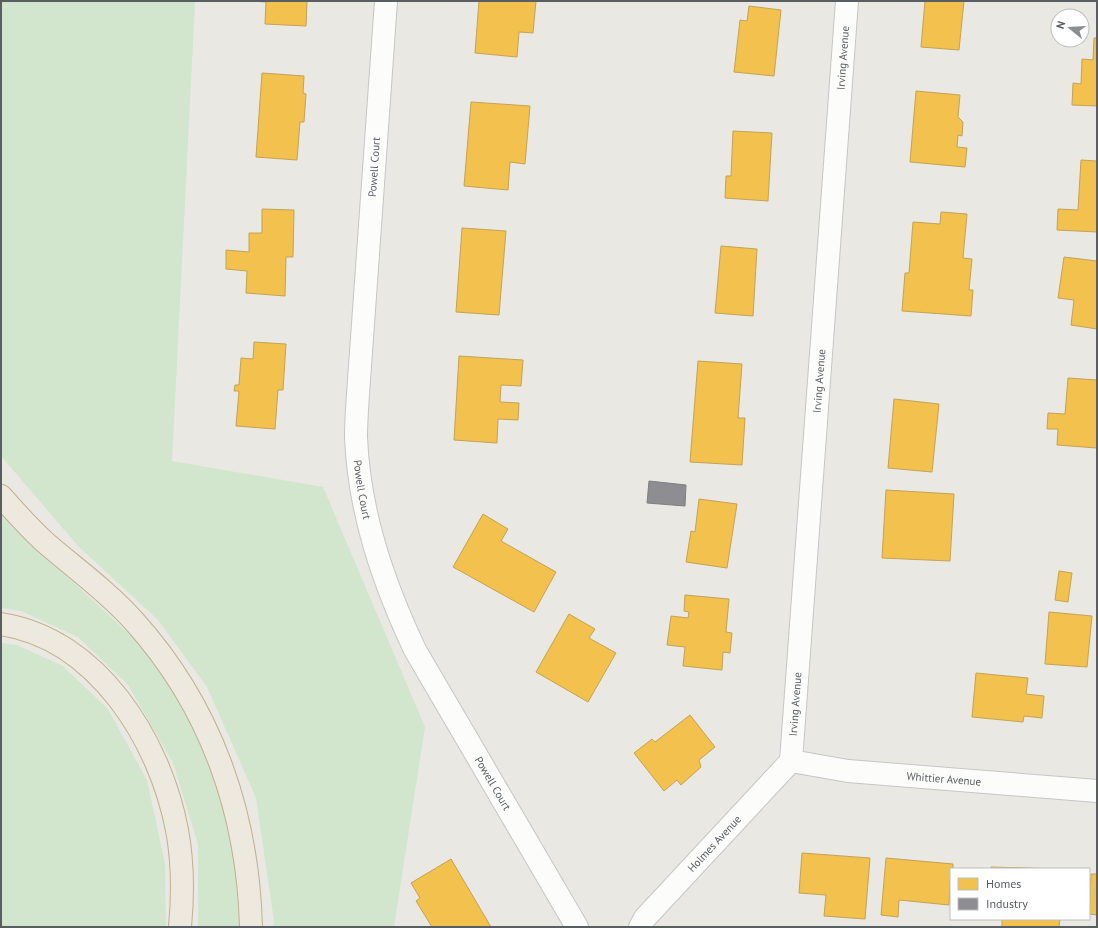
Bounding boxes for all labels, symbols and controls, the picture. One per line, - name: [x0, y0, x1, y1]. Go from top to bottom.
- north arrow: [1050, 8, 1090, 48]
- text: N: [1053, 19, 1068, 31]
- street label: Irving Avenue: [833, 25, 852, 90]
- street label: Powell Court: [365, 136, 383, 197]
- street label: Irving Avenue: [810, 348, 828, 414]
- street label: Powell Court: [351, 459, 374, 521]
- street label: Irving Avenue: [786, 671, 805, 737]
- street label: Powell Court: [472, 754, 514, 813]
- street label: Whittier Avenue: [906, 769, 982, 789]
- street label: Holmes Avenue: [684, 812, 744, 875]
- legend: [950, 868, 1090, 920]
- text: Homes: [986, 876, 1021, 891]
- text: Industry: [986, 896, 1028, 911]

